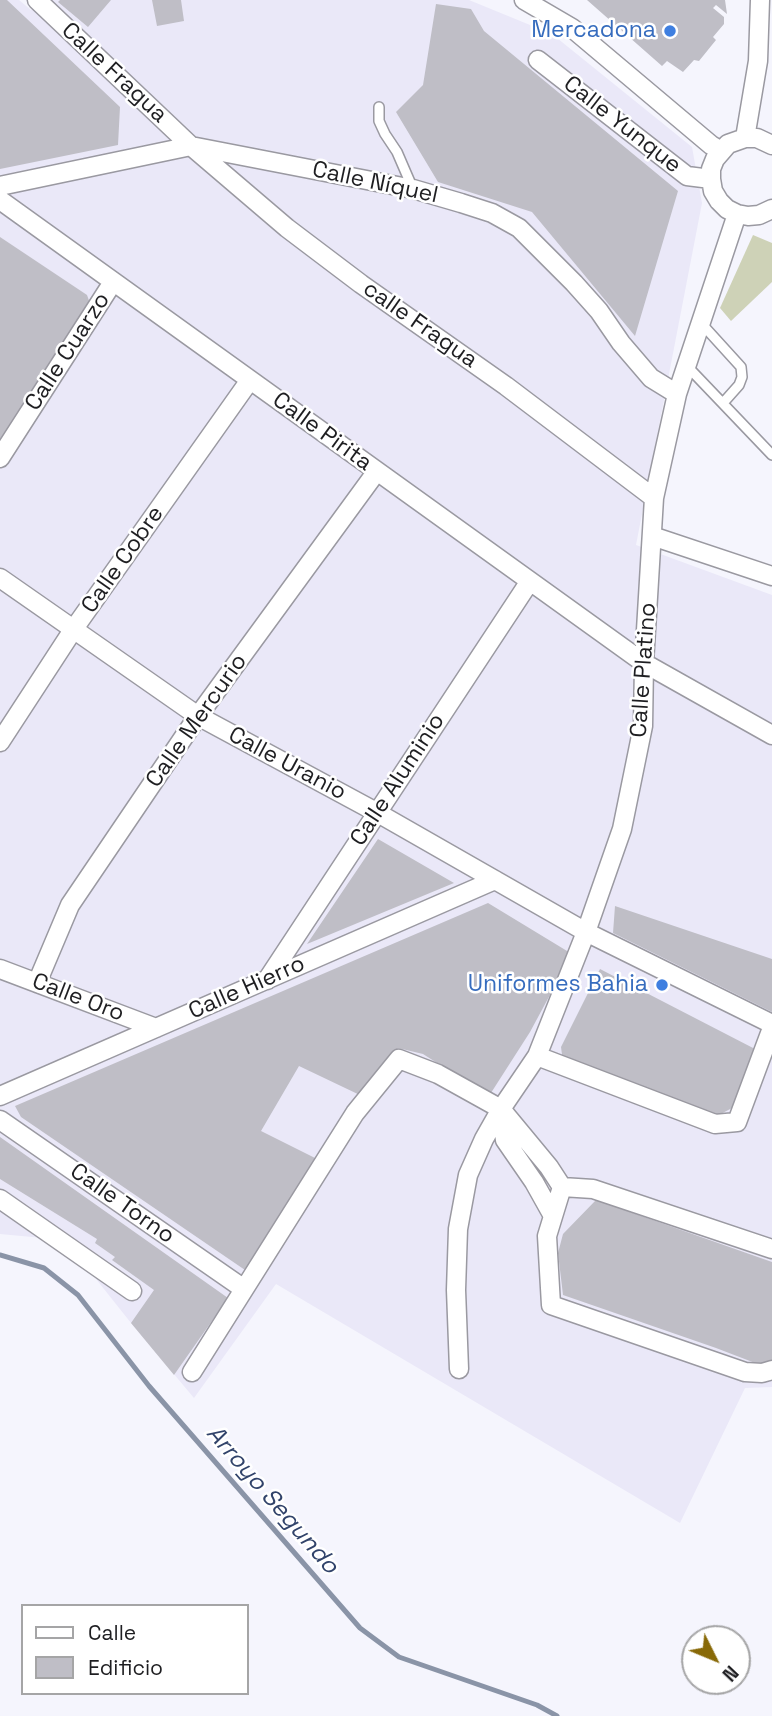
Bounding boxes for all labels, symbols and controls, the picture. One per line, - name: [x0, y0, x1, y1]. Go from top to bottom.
- street label: Calle Fragua: [55, 17, 173, 129]
- place label: Mercadona: [531, 17, 656, 45]
- marker: Mercadona: [662, 23, 678, 39]
- street label: Calle Yunque: [558, 70, 686, 180]
- street label: Calle Níquel: [310, 156, 440, 210]
- street label: calle Fragua: [357, 275, 483, 375]
- street label: Calle Cuarzo: [20, 288, 116, 416]
- street label: Calle Pirita: [267, 387, 377, 477]
- street label: Calle Cobre: [76, 501, 170, 619]
- street label: Calle Platino: [626, 602, 662, 738]
- street label: Calle Mercurio: [141, 649, 253, 793]
- street label: Calle Aluminio: [345, 709, 451, 851]
- street label: Calle Uranio: [223, 721, 351, 807]
- street label: Calle Hierro: [185, 950, 309, 1026]
- street label: Calle Oro: [28, 968, 128, 1028]
- place label: Uniformes Bahia: [468, 971, 648, 999]
- marker: Uniformes Bahia: [654, 977, 670, 993]
- street label: Calle Torno: [64, 1158, 180, 1250]
- water label: Arroyo Segundo: [200, 1420, 344, 1580]
- legend: [21, 1604, 248, 1695]
- text: Calle: [88, 1619, 136, 1646]
- north arrow: [681, 1625, 751, 1695]
- text: Edificio: [88, 1654, 163, 1681]
- text: N: [717, 1660, 744, 1686]

